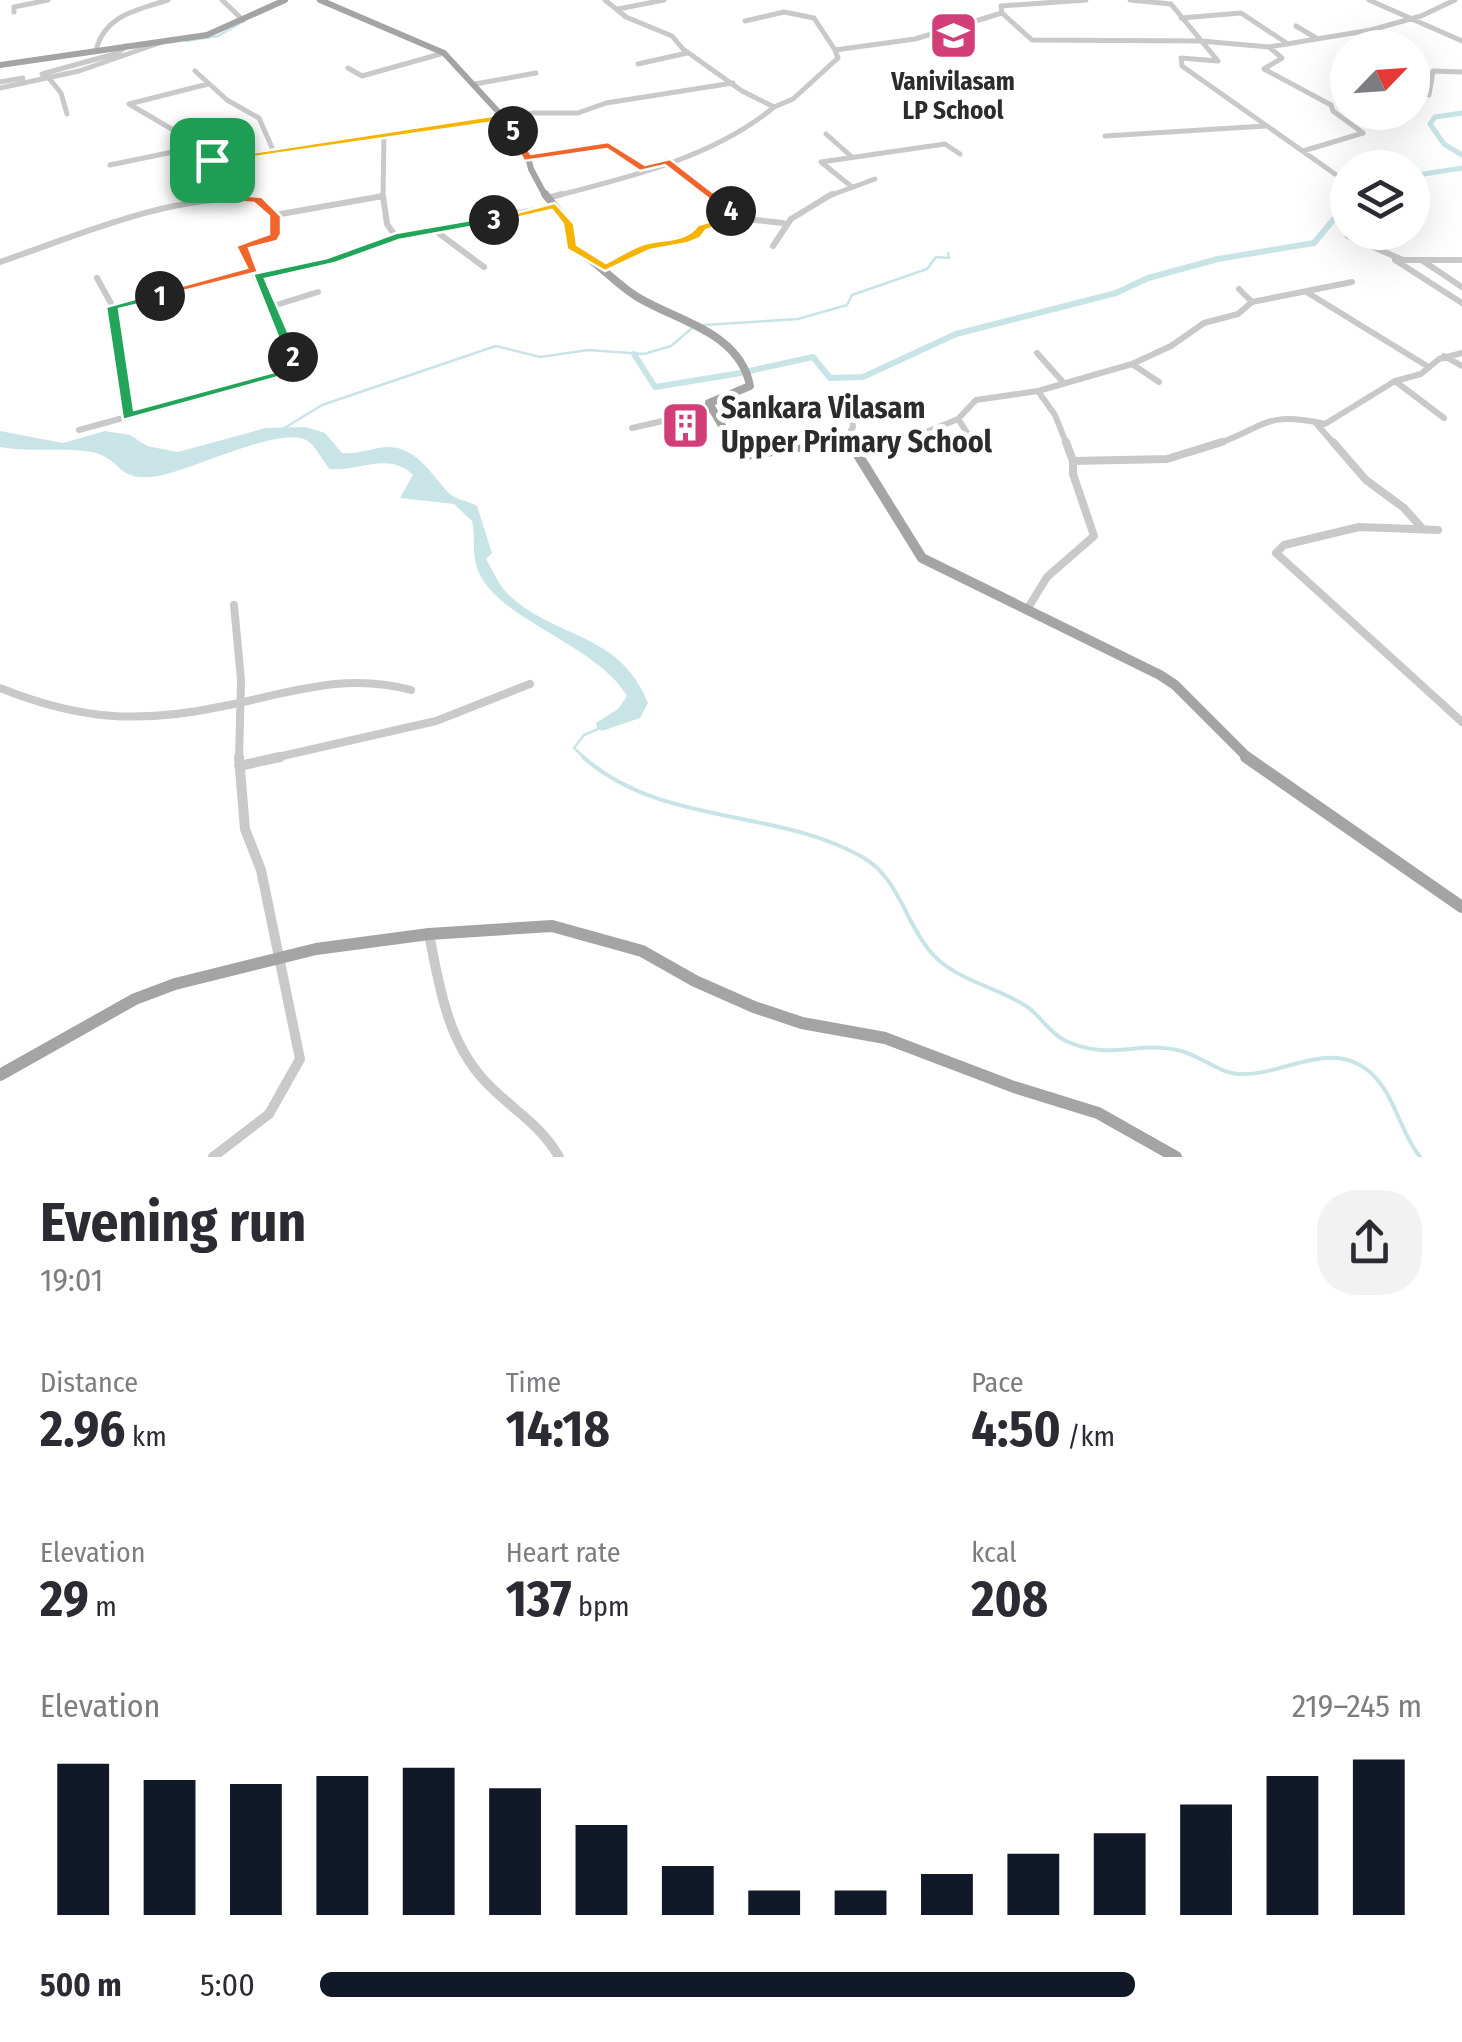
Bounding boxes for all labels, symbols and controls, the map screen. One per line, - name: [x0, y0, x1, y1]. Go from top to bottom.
- school or university icon: Vanivilasam LP School: [927, 10, 979, 62]
- north arrow: [1330, 30, 1430, 130]
- map controls: [1330, 30, 1430, 250]
- place label: Vanivilasam LP School: [890, 67, 1015, 126]
- pin: 5: [488, 106, 538, 156]
- text: 5: [506, 114, 520, 147]
- pin: [170, 118, 255, 203]
- icon: arrive: [185, 133, 240, 188]
- button: layers: [1330, 150, 1430, 250]
- pin: 4: [706, 186, 756, 236]
- text: 4: [724, 194, 738, 227]
- pin: 3: [469, 195, 519, 245]
- text: 3: [487, 203, 501, 236]
- pin: 1: [135, 271, 185, 321]
- text: 1: [154, 279, 166, 312]
- pin: 2: [268, 332, 318, 382]
- text: 2: [287, 340, 299, 373]
- place label: Sankara Vilasam Upper Primary School: [721, 390, 993, 460]
- building icon: Sankara Vilasam Upper Primary School: [660, 399, 712, 451]
- text: Evening run: [40, 1190, 306, 1256]
- button: share: [1317, 1190, 1422, 1295]
- text: 19:01: [40, 1261, 103, 1299]
- text: Distance: [40, 1366, 138, 1399]
- text: Time: [506, 1366, 561, 1399]
- text: Pace: [971, 1366, 1024, 1399]
- text: 2.96: [40, 1399, 126, 1459]
- text: 14:18: [506, 1399, 610, 1459]
- text: 4:50: [971, 1399, 1061, 1459]
- text: km: [126, 1420, 167, 1453]
- text: /km: [1061, 1420, 1115, 1453]
- text: Elevation: [40, 1536, 145, 1569]
- text: Heart rate: [506, 1536, 621, 1569]
- text: kcal: [971, 1536, 1017, 1569]
- text: 29: [40, 1569, 89, 1629]
- text: 137: [506, 1569, 572, 1629]
- text: 208: [971, 1569, 1048, 1629]
- text: m: [89, 1590, 117, 1623]
- text: bpm: [572, 1590, 629, 1623]
- text: Elevation: [40, 1687, 160, 1725]
- text: 219–245 m: [1292, 1687, 1422, 1725]
- text: 500 m: [40, 1966, 122, 2004]
- text: 5:00: [200, 1966, 255, 2004]

